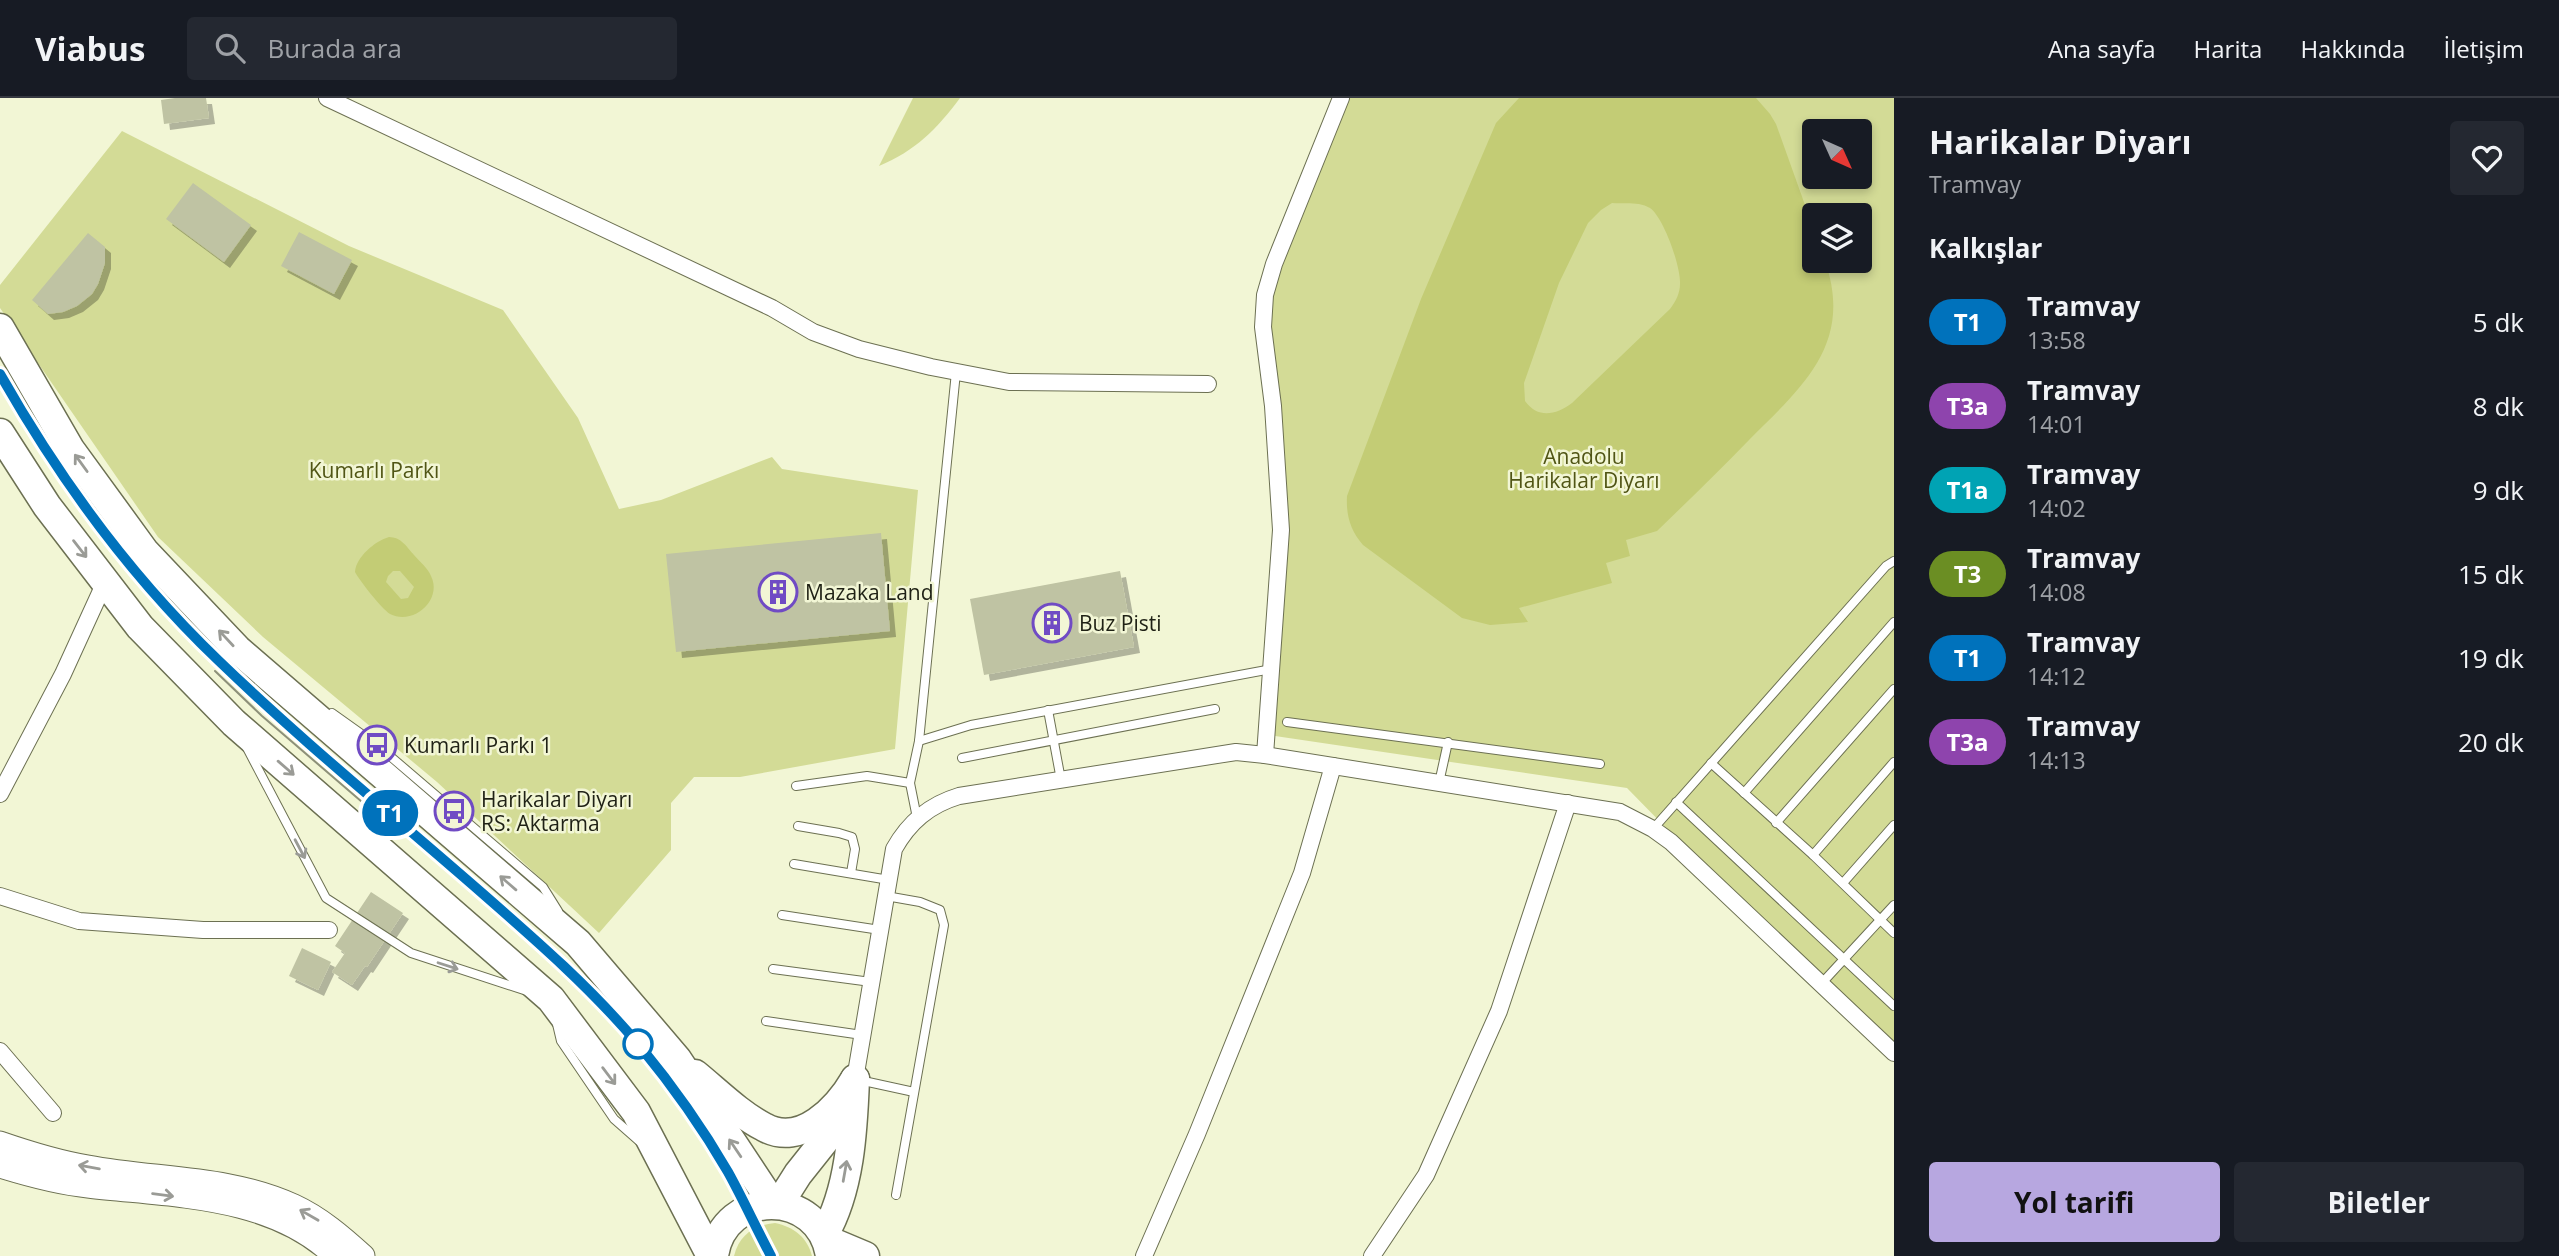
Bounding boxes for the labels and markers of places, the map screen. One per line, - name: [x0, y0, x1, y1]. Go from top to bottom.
- building icon: Mazaka Land: [757, 571, 799, 613]
- place label: Mazaka Land: [805, 578, 934, 606]
- building icon: Buz Pisti: [1031, 602, 1073, 644]
- place label: Buz Pisti: [1079, 609, 1161, 637]
- bus stop icon: Kumarlı Parkı 1: [356, 724, 398, 766]
- place label: Kumarlı Parkı 1: [404, 731, 552, 759]
- place label: Harikalar Diyarı RS: Aktarma: [481, 785, 632, 837]
- bus stop icon: Harikalar Diyarı RS: Aktarma: [433, 790, 475, 832]
- unlabelled marker: [623, 1029, 653, 1059]

